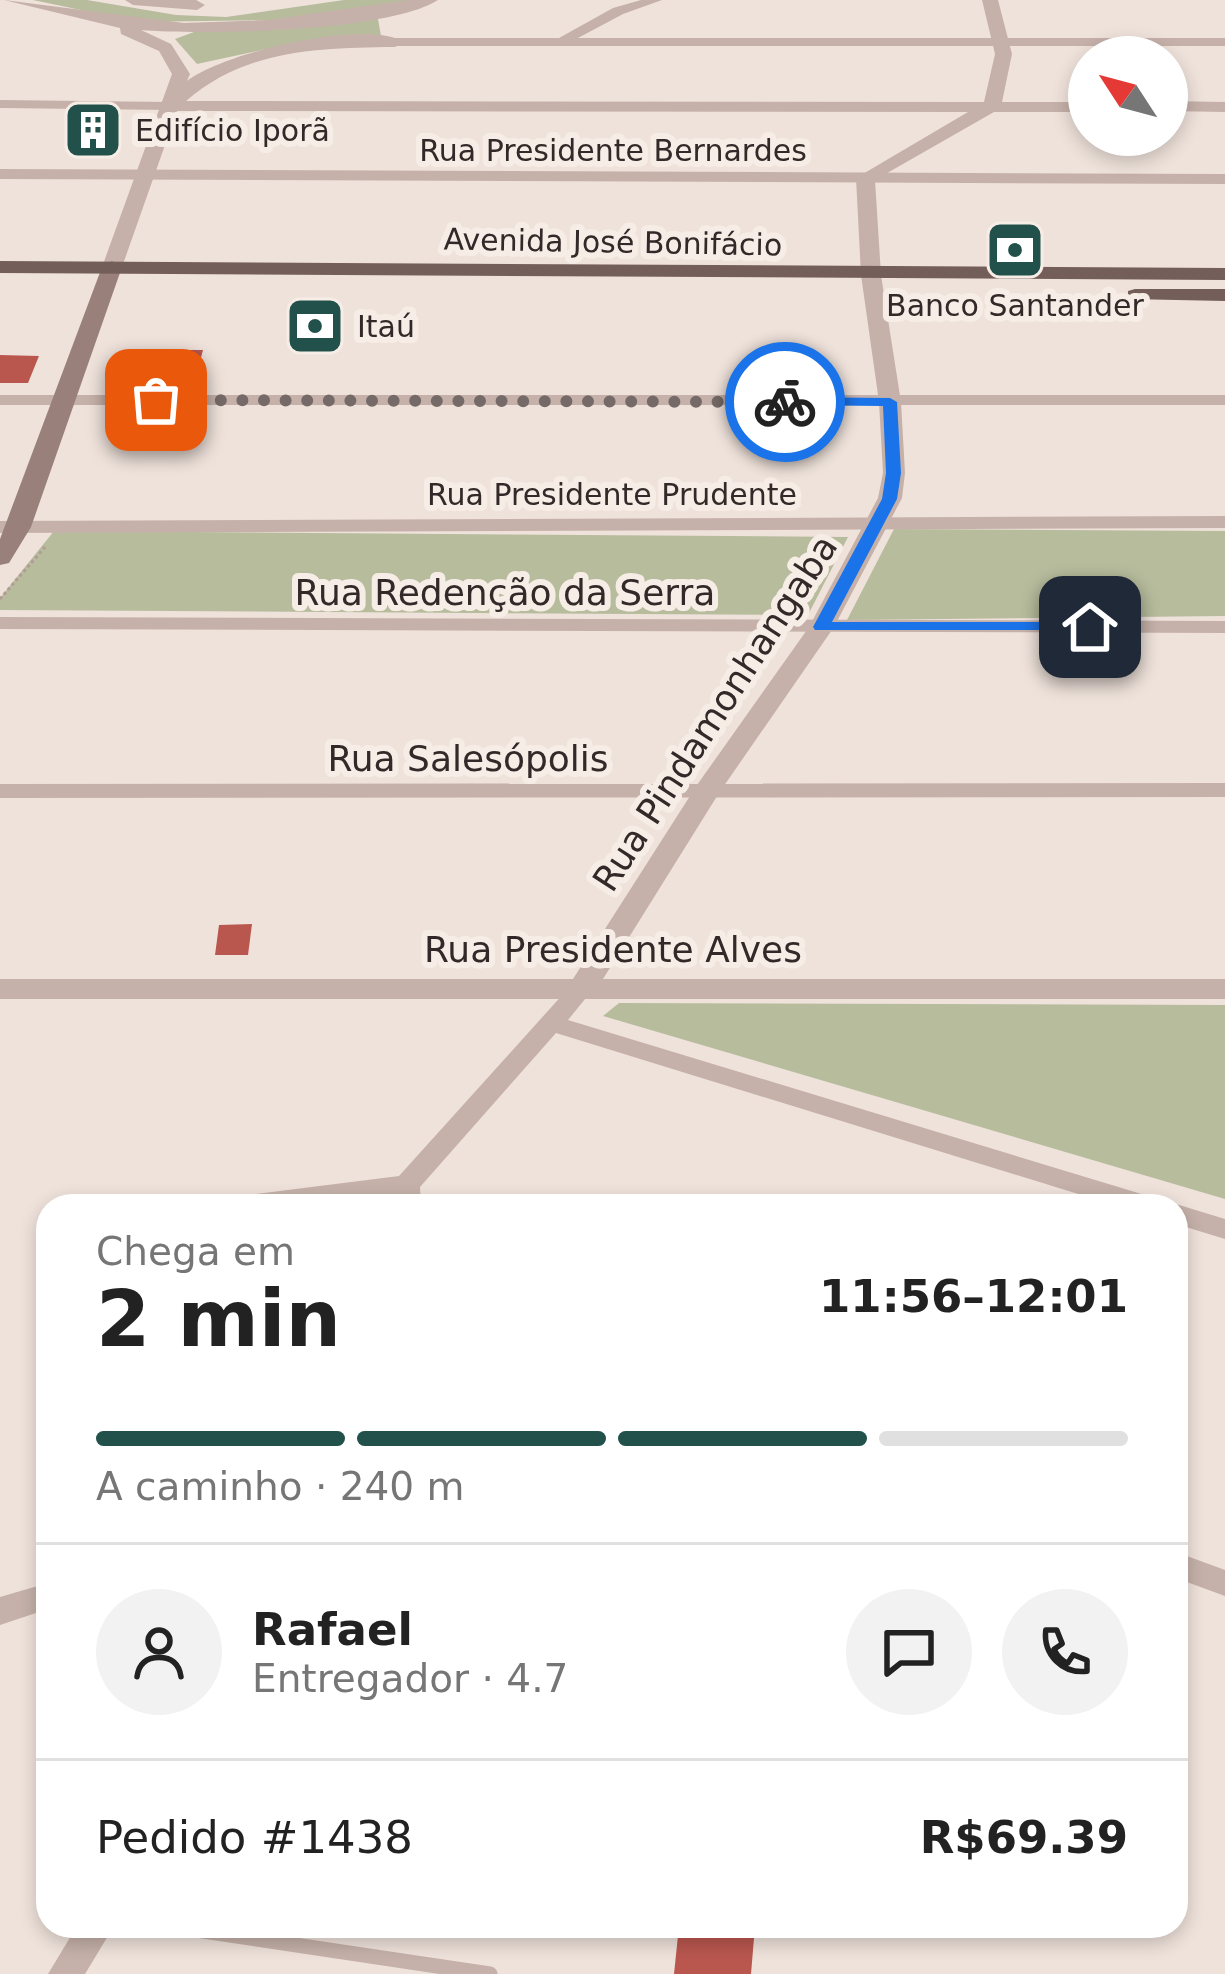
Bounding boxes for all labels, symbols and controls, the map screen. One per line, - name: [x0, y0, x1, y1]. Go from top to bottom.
- north arrow: [1068, 36, 1188, 156]
- map controls: [1068, 36, 1188, 156]
- building icon: Edifício Iporã: [62, 99, 124, 161]
- place label: Edifício Iporã: [135, 113, 330, 148]
- street label: Rua Presidente Bernardes: [419, 133, 807, 168]
- bank icon: Banco Santander: [984, 219, 1046, 281]
- street label: Avenida José Bonifácio: [443, 222, 783, 262]
- place label: Banco Santander: [886, 288, 1145, 323]
- bank icon: Itaú: [284, 295, 346, 357]
- place label: Itaú: [357, 309, 415, 344]
- courier: [725, 342, 845, 462]
- pin: [105, 349, 207, 451]
- icon: bag: [123, 367, 189, 433]
- icon: bike: [752, 369, 818, 435]
- street label: Rua Presidente Prudente: [427, 477, 797, 512]
- street label: Rua Pindamonhangaba: [585, 527, 845, 899]
- street label: Rua Redenção da Serra: [295, 572, 715, 613]
- pin: [1039, 576, 1141, 678]
- icon: home: [1057, 594, 1123, 660]
- street label: Rua Salesópolis: [327, 738, 609, 779]
- street label: Rua Presidente Alves: [424, 929, 802, 970]
- text: Chega em: [96, 1229, 295, 1274]
- text: 11:56–12:01: [819, 1270, 1128, 1323]
- text: 2 min: [96, 1274, 341, 1364]
- text: A caminho · 240 m: [96, 1464, 465, 1509]
- button: person: [96, 1589, 222, 1715]
- button: chat: [846, 1589, 972, 1715]
- button: phone: [1002, 1589, 1128, 1715]
- text: Rafael: [252, 1603, 413, 1656]
- text: Entregador · 4.7: [252, 1656, 568, 1701]
- text: Pedido #1438: [96, 1811, 413, 1864]
- text: R$69.39: [920, 1811, 1128, 1864]

